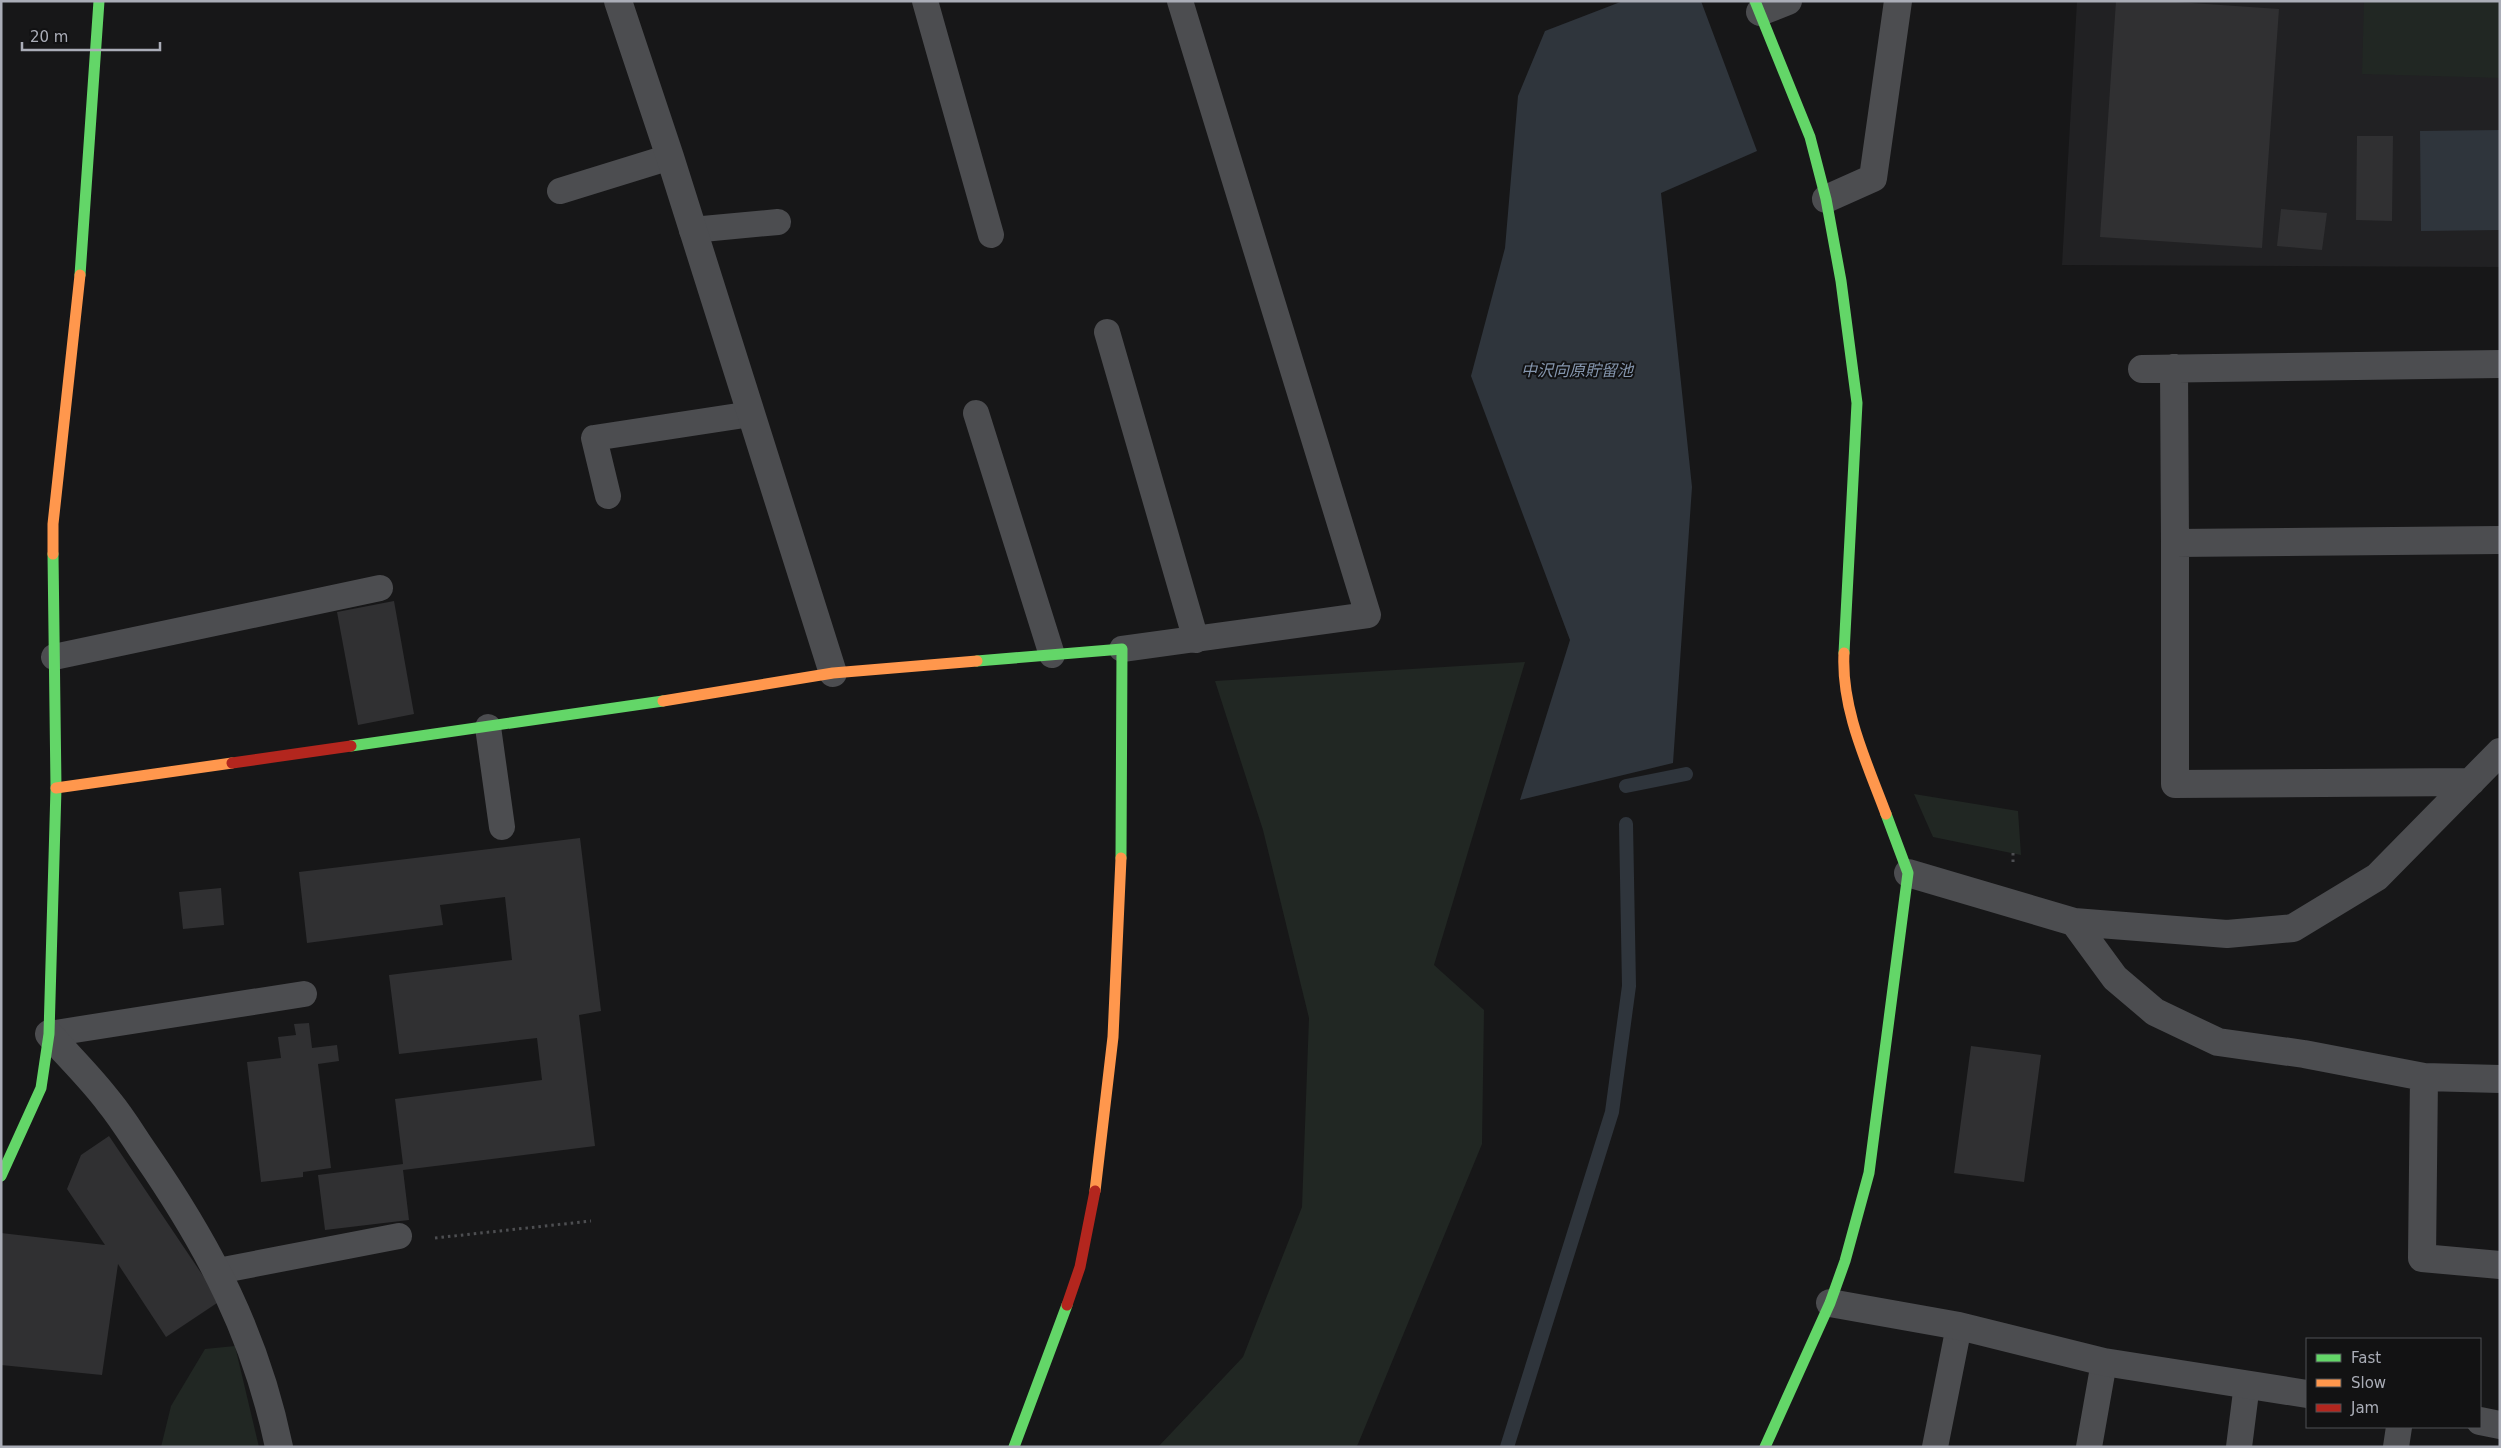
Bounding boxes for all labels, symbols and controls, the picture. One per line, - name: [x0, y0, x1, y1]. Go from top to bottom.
- scale bar: [22, 20, 160, 52]
- text: 20 m: [30, 28, 68, 46]
- water label: 中沢向原貯留池: [1521, 361, 1635, 380]
- legend: [2306, 1338, 2481, 1428]
- text: Fast: [2351, 1349, 2381, 1367]
- text: Slow: [2351, 1374, 2386, 1392]
- text: Jam: [2350, 1399, 2379, 1417]

